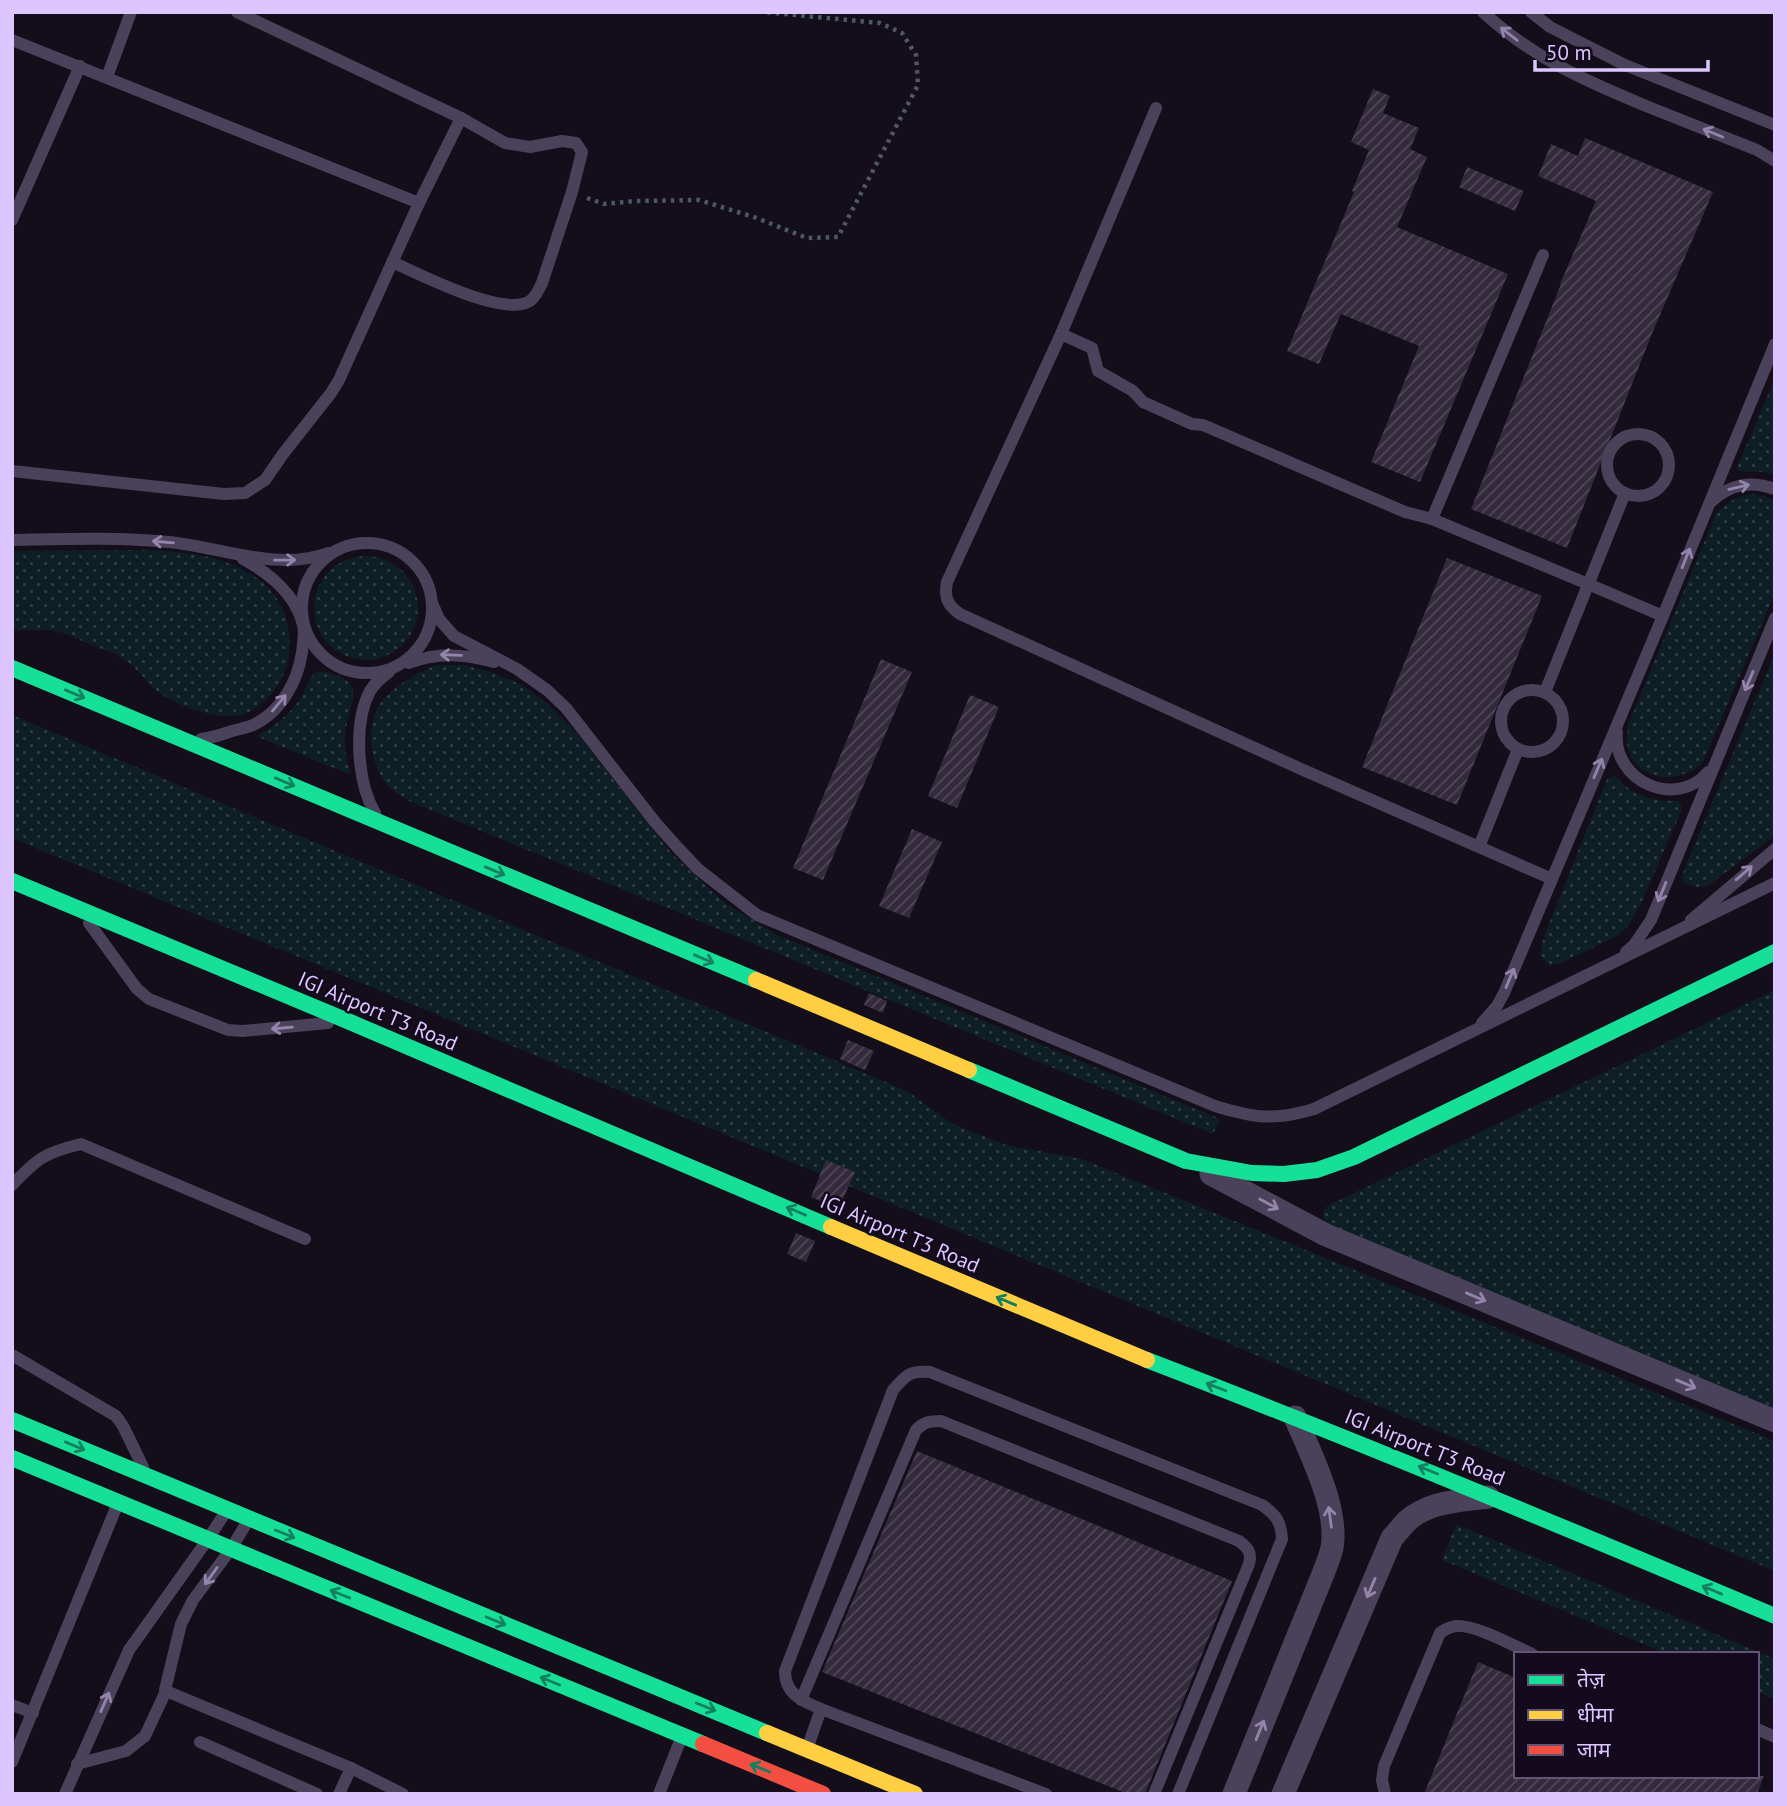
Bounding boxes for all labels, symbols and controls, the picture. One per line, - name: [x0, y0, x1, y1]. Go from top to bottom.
- one-way arrow: [1501, 26, 1519, 41]
- scale bar: [1535, 28, 1708, 72]
- text: 50 m: [1546, 39, 1592, 66]
- one-way arrow: [1703, 125, 1724, 138]
- one-way arrow: [1727, 479, 1750, 493]
- one-way arrow: [152, 535, 175, 548]
- one-way arrow: [1680, 548, 1693, 570]
- one-way arrow: [274, 554, 297, 567]
- one-way arrow: [440, 649, 463, 662]
- one-way arrow: [1741, 670, 1754, 691]
- one-way arrow: [64, 689, 86, 702]
- one-way arrow: [271, 695, 287, 713]
- one-way arrow: [1593, 758, 1606, 780]
- one-way arrow: [274, 776, 295, 789]
- one-way arrow: [483, 865, 505, 878]
- one-way arrow: [1735, 865, 1753, 881]
- one-way arrow: [1655, 880, 1668, 902]
- one-way arrow: [693, 954, 715, 967]
- street label: IGI Airport T3 Road: [294, 965, 462, 1057]
- one-way arrow: [1505, 968, 1518, 989]
- one-way arrow: [271, 1021, 293, 1034]
- street label: IGI Airport T3 Road: [816, 1187, 984, 1279]
- one-way arrow: [1258, 1198, 1278, 1212]
- one-way arrow: [786, 1204, 808, 1217]
- one-way arrow: [1465, 1291, 1486, 1304]
- one-way arrow: [995, 1294, 1017, 1307]
- one-way arrow: [1675, 1378, 1697, 1391]
- one-way arrow: [1206, 1379, 1228, 1392]
- street label: IGI Airport T3 Road: [1341, 1403, 1509, 1491]
- one-way arrow: [64, 1441, 86, 1454]
- one-way arrow: [1417, 1463, 1439, 1476]
- one-way arrow: [1323, 1506, 1336, 1529]
- one-way arrow: [274, 1528, 296, 1541]
- one-way arrow: [204, 1566, 218, 1585]
- one-way arrow: [1364, 1577, 1377, 1599]
- one-way arrow: [1702, 1582, 1723, 1595]
- one-way arrow: [330, 1587, 351, 1600]
- one-way arrow: [484, 1615, 506, 1628]
- legend: [1514, 1652, 1759, 1778]
- text: तेज़: [1577, 1666, 1605, 1693]
- one-way arrow: [540, 1673, 561, 1686]
- one-way arrow: [99, 1692, 112, 1713]
- text: धीमा: [1577, 1701, 1614, 1728]
- one-way arrow: [695, 1702, 716, 1715]
- one-way arrow: [1254, 1720, 1267, 1742]
- text: जाम: [1577, 1736, 1611, 1763]
- one-way arrow: [750, 1760, 772, 1773]

